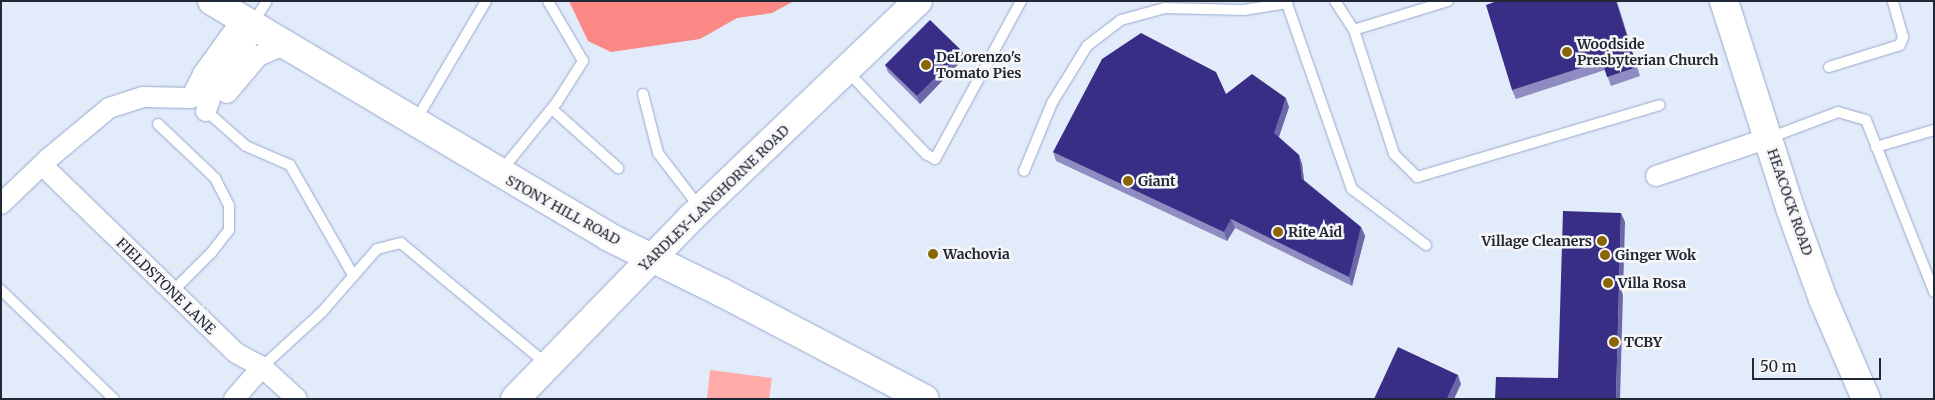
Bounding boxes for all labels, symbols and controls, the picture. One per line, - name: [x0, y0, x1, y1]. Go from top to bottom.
- place label: Woodside Presbyterian Church: [1577, 36, 1719, 68]
- marker: Woodside Presbyterian Church: [1561, 46, 1573, 58]
- place label: DeLorenzo's Tomato Pies: [936, 49, 1022, 82]
- marker: DeLorenzo's Tomato Pies: [920, 59, 932, 71]
- street label: YARDLEY-LANGHORNE ROAD: [635, 122, 793, 274]
- street label: HEACOCK ROAD: [1764, 146, 1816, 258]
- street label: STONY HILL ROAD: [503, 172, 623, 248]
- place label: Giant: [1138, 173, 1176, 189]
- marker: Giant: [1122, 175, 1134, 187]
- place label: Rite Aid: [1288, 224, 1342, 240]
- marker: Rite Aid: [1272, 226, 1284, 238]
- place label: Village Cleaners: [1482, 233, 1592, 249]
- street label: FIELDSTONE LANE: [113, 234, 219, 338]
- marker: Village Cleaners: [1596, 235, 1608, 247]
- place label: Wachovia: [943, 246, 1010, 262]
- place label: Ginger Wok: [1615, 247, 1696, 263]
- marker: Wachovia: [927, 248, 939, 260]
- marker: Ginger Wok: [1599, 249, 1611, 261]
- place label: Villa Rosa: [1618, 275, 1686, 291]
- marker: Villa Rosa: [1602, 277, 1614, 289]
- place label: TCBY: [1624, 334, 1662, 350]
- marker: TCBY: [1608, 336, 1620, 348]
- scale bar: [1755, 348, 1884, 380]
- text: 50 m: [1760, 357, 1797, 376]

